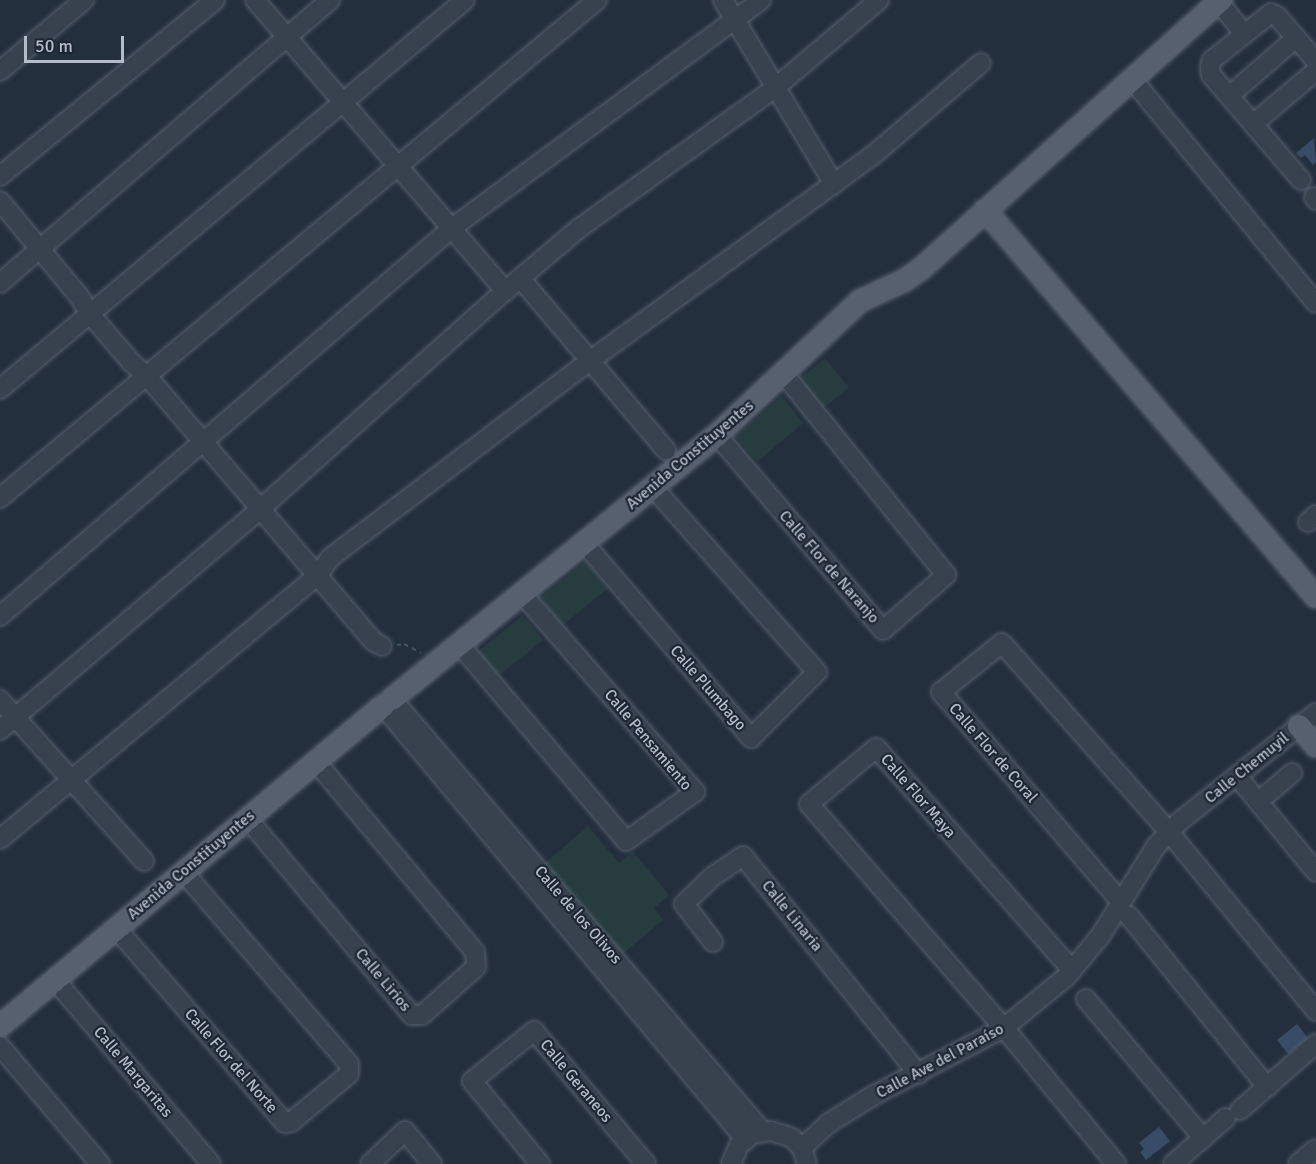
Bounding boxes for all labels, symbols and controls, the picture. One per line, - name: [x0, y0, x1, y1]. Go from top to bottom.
- scale bar: [27, 24, 128, 62]
- text: 50 m: [35, 35, 73, 57]
- street label: Avenida Constituyentes: [622, 396, 758, 514]
- street label: Calle Flor de Naranjo: [775, 507, 883, 627]
- street label: Calle Plumbago: [666, 641, 750, 735]
- street label: Calle Pensamiento: [600, 685, 696, 795]
- street label: Calle Flor de Coral: [945, 699, 1041, 807]
- street label: Calle Chemuyil: [1201, 728, 1293, 808]
- street label: Calle Flor Maya: [876, 750, 960, 842]
- street label: Avenida Constituyentes: [123, 806, 259, 924]
- street label: Calle de los Olivos: [530, 862, 626, 968]
- street label: Calle Linaria: [757, 877, 827, 955]
- street label: Calle Lirios: [351, 945, 415, 1015]
- street label: Calle Flor del Norte: [180, 1005, 282, 1117]
- street label: Calle Ave del Paraíso: [873, 1019, 1007, 1103]
- street label: Calle Margaritas: [89, 1023, 177, 1121]
- street label: Calle Geraneos: [536, 1036, 616, 1126]

